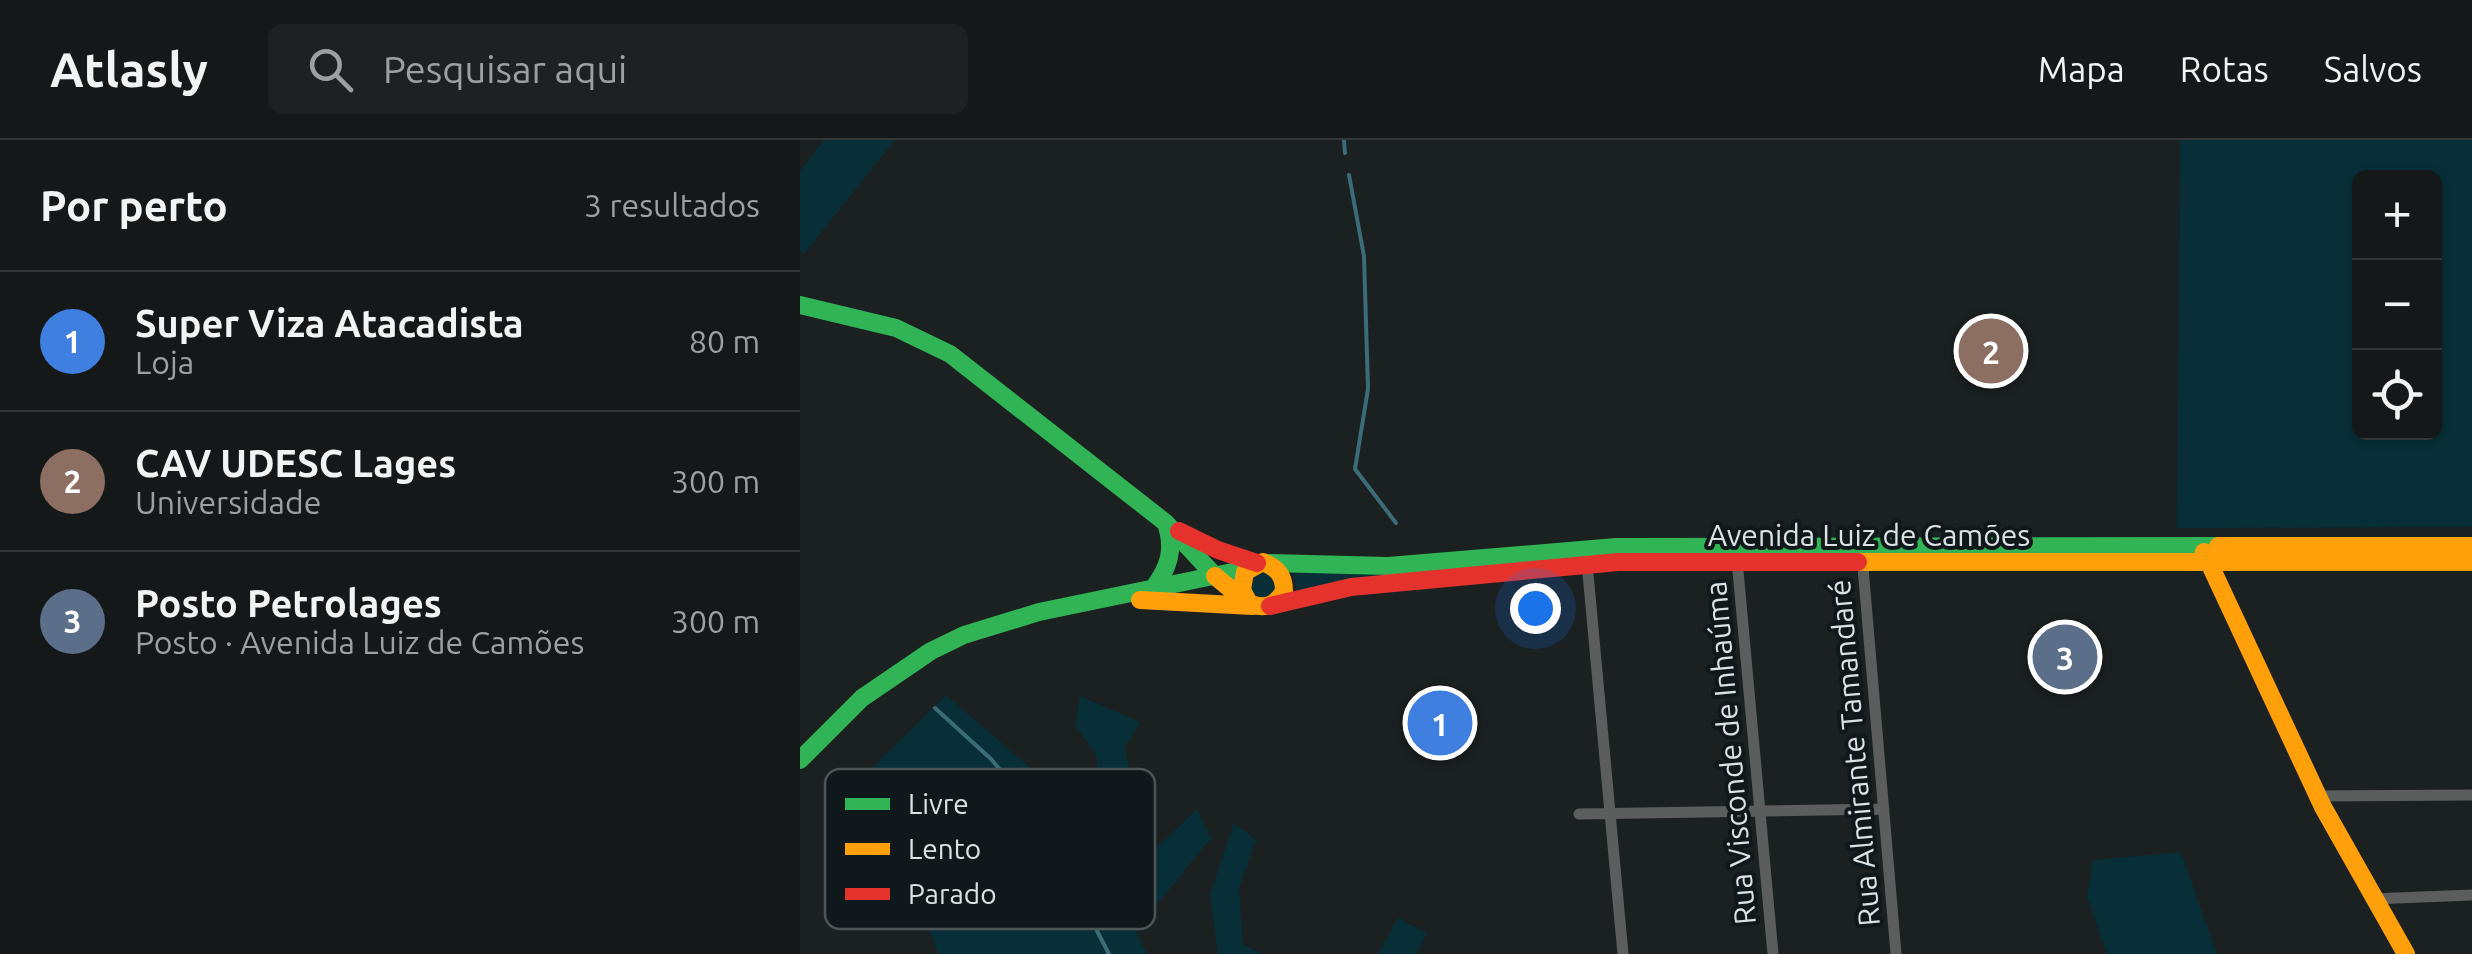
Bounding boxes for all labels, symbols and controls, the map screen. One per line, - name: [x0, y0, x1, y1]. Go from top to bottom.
- search box: [268, 24, 968, 114]
- text: Atlasly: [50, 42, 208, 96]
- icon: search: [303, 42, 358, 97]
- text: Pesquisar aqui: [383, 48, 627, 90]
- text: Mapa: [2038, 49, 2125, 89]
- text: Rotas: [2180, 49, 2269, 89]
- text: Salvos: [2324, 49, 2422, 89]
- map controls: [2352, 170, 2442, 440]
- button: +: [2352, 170, 2442, 260]
- text: Por perto: [40, 182, 228, 229]
- text: 3 resultados: [584, 187, 760, 223]
- button: −: [2352, 260, 2442, 350]
- text: Super Viza Atacadista: [135, 302, 524, 344]
- pin: 2: [1958, 314, 2024, 388]
- text: 1: [63, 323, 82, 359]
- text: 80 m: [689, 323, 760, 359]
- text: Loja: [135, 344, 194, 380]
- button: locate: [2352, 350, 2442, 440]
- text: CAV UDESC Lages: [135, 442, 456, 484]
- text: 2: [63, 463, 82, 499]
- text: 300 m: [671, 463, 760, 499]
- text: Universidade: [135, 484, 321, 520]
- street label: Avenida Luiz de Camões: [1708, 518, 2030, 552]
- street label: Rua Almirante Tamandaré: [1822, 578, 1886, 928]
- street label: Rua Visconde de Inhaúma: [1698, 580, 1762, 926]
- text: Posto Petrolages: [135, 582, 442, 624]
- your location: [1510, 583, 1561, 634]
- text: 3: [63, 603, 82, 639]
- text: 300 m: [671, 603, 760, 639]
- pin: 3: [2032, 620, 2098, 694]
- text: Posto · Avenida Luiz de Camões: [135, 624, 584, 660]
- pin: 1: [1408, 686, 1472, 760]
- legend: [825, 769, 1155, 929]
- text: Livre: [908, 788, 969, 819]
- text: Lento: [908, 833, 981, 864]
- text: Parado: [908, 878, 997, 909]

